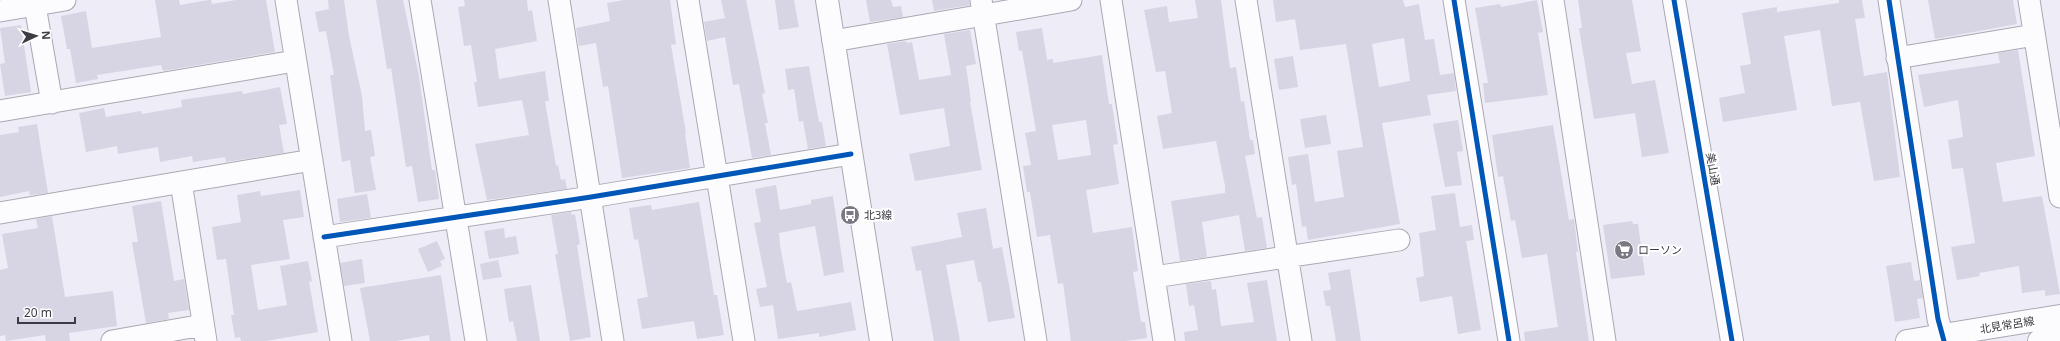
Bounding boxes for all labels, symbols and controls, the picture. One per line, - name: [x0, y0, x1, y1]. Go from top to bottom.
- north arrow: [16, 16, 56, 56]
- text: N: [39, 30, 54, 40]
- street label: 美山通: [1703, 151, 1724, 186]
- bus stop icon: 北3線: [839, 204, 861, 226]
- place label: 北3線: [864, 207, 892, 222]
- supermarket icon: ローソン: [1613, 239, 1635, 261]
- place label: ローソン: [1638, 242, 1682, 257]
- scale bar: [18, 299, 75, 325]
- text: 20 m: [24, 304, 52, 321]
- street label: 北見常呂線: [1979, 313, 2035, 336]

